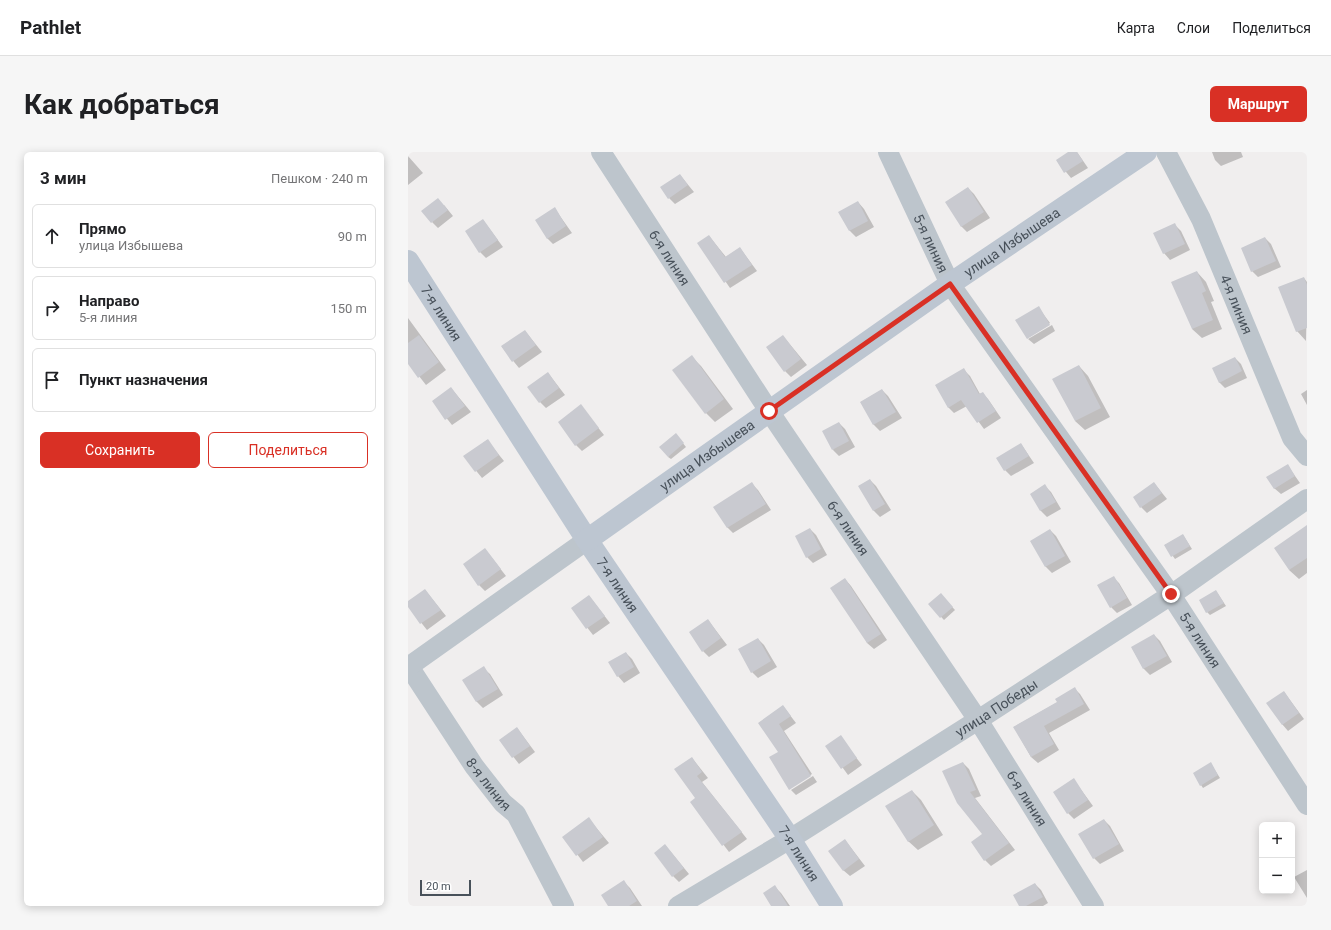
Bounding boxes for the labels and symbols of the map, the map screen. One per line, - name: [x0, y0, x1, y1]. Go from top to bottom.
- street label: улица Избышева: [961, 204, 1063, 280]
- street label: 5-я линия: [910, 212, 952, 275]
- street label: 6-я линия: [646, 227, 693, 288]
- street label: 4-я линия: [1217, 272, 1256, 336]
- street label: 7-я линия: [418, 282, 465, 344]
- route start: [760, 402, 778, 420]
- street label: улица Избышева: [657, 416, 758, 494]
- street label: 6-я линия: [824, 497, 872, 559]
- street label: 7-я линия: [593, 555, 642, 616]
- route end: [1162, 585, 1180, 603]
- street label: 5-я линия: [1176, 609, 1224, 671]
- street label: улица Победы: [952, 676, 1040, 740]
- street label: 8-я линия: [463, 755, 514, 814]
- street label: 6-я линия: [1003, 767, 1050, 829]
- street label: 7-я линия: [775, 823, 823, 884]
- scale bar: [420, 878, 471, 897]

